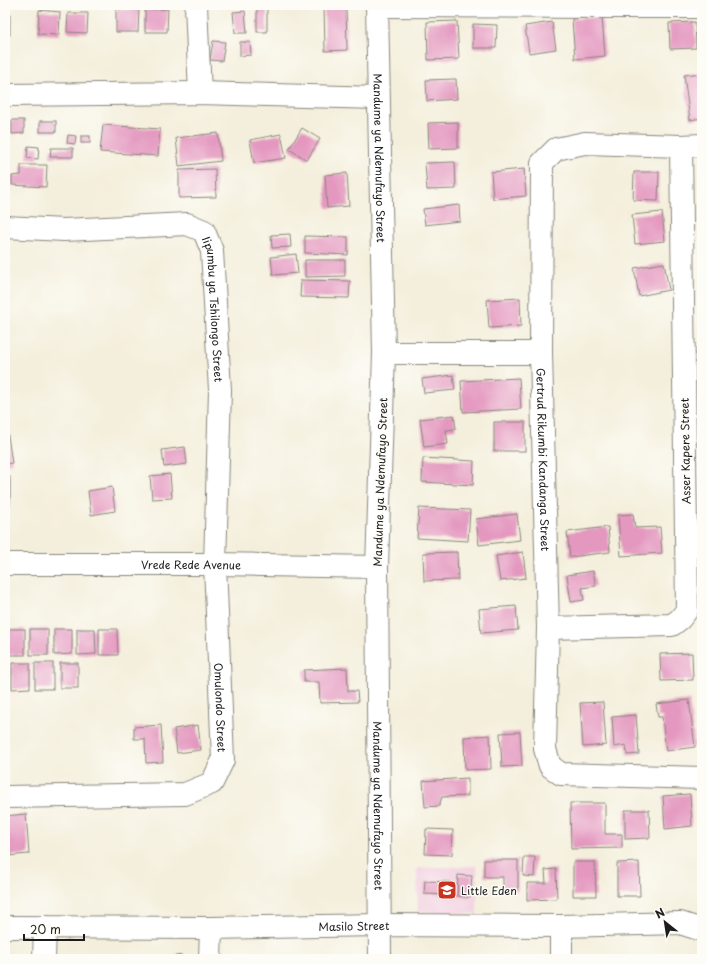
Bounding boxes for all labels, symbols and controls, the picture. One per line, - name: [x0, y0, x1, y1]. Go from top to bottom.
- street label: Mandume ya Ndemufayo Street: [370, 73, 390, 243]
- street label: Iipumbu ya Tshilongo Street: [198, 233, 228, 383]
- street label: Gertrud Rikumbi Kandanga Street: [533, 368, 555, 552]
- street label: Mandume ya Ndemufayo Street: [369, 397, 391, 567]
- street label: Asser Kapere Street: [676, 397, 694, 504]
- street label: Vrede Rede Avenue: [141, 556, 241, 573]
- street label: Omulondo Street: [211, 662, 231, 753]
- street label: Mandume ya Ndemufayo Street: [370, 721, 388, 891]
- school or university icon: Little Eden: [436, 879, 458, 901]
- place label: Little Eden: [461, 882, 517, 899]
- north arrow: [645, 902, 685, 942]
- text: N: [652, 903, 668, 922]
- scale bar: [24, 916, 84, 942]
- street label: Masilo Street: [318, 916, 390, 935]
- text: 20 m: [30, 920, 61, 938]

